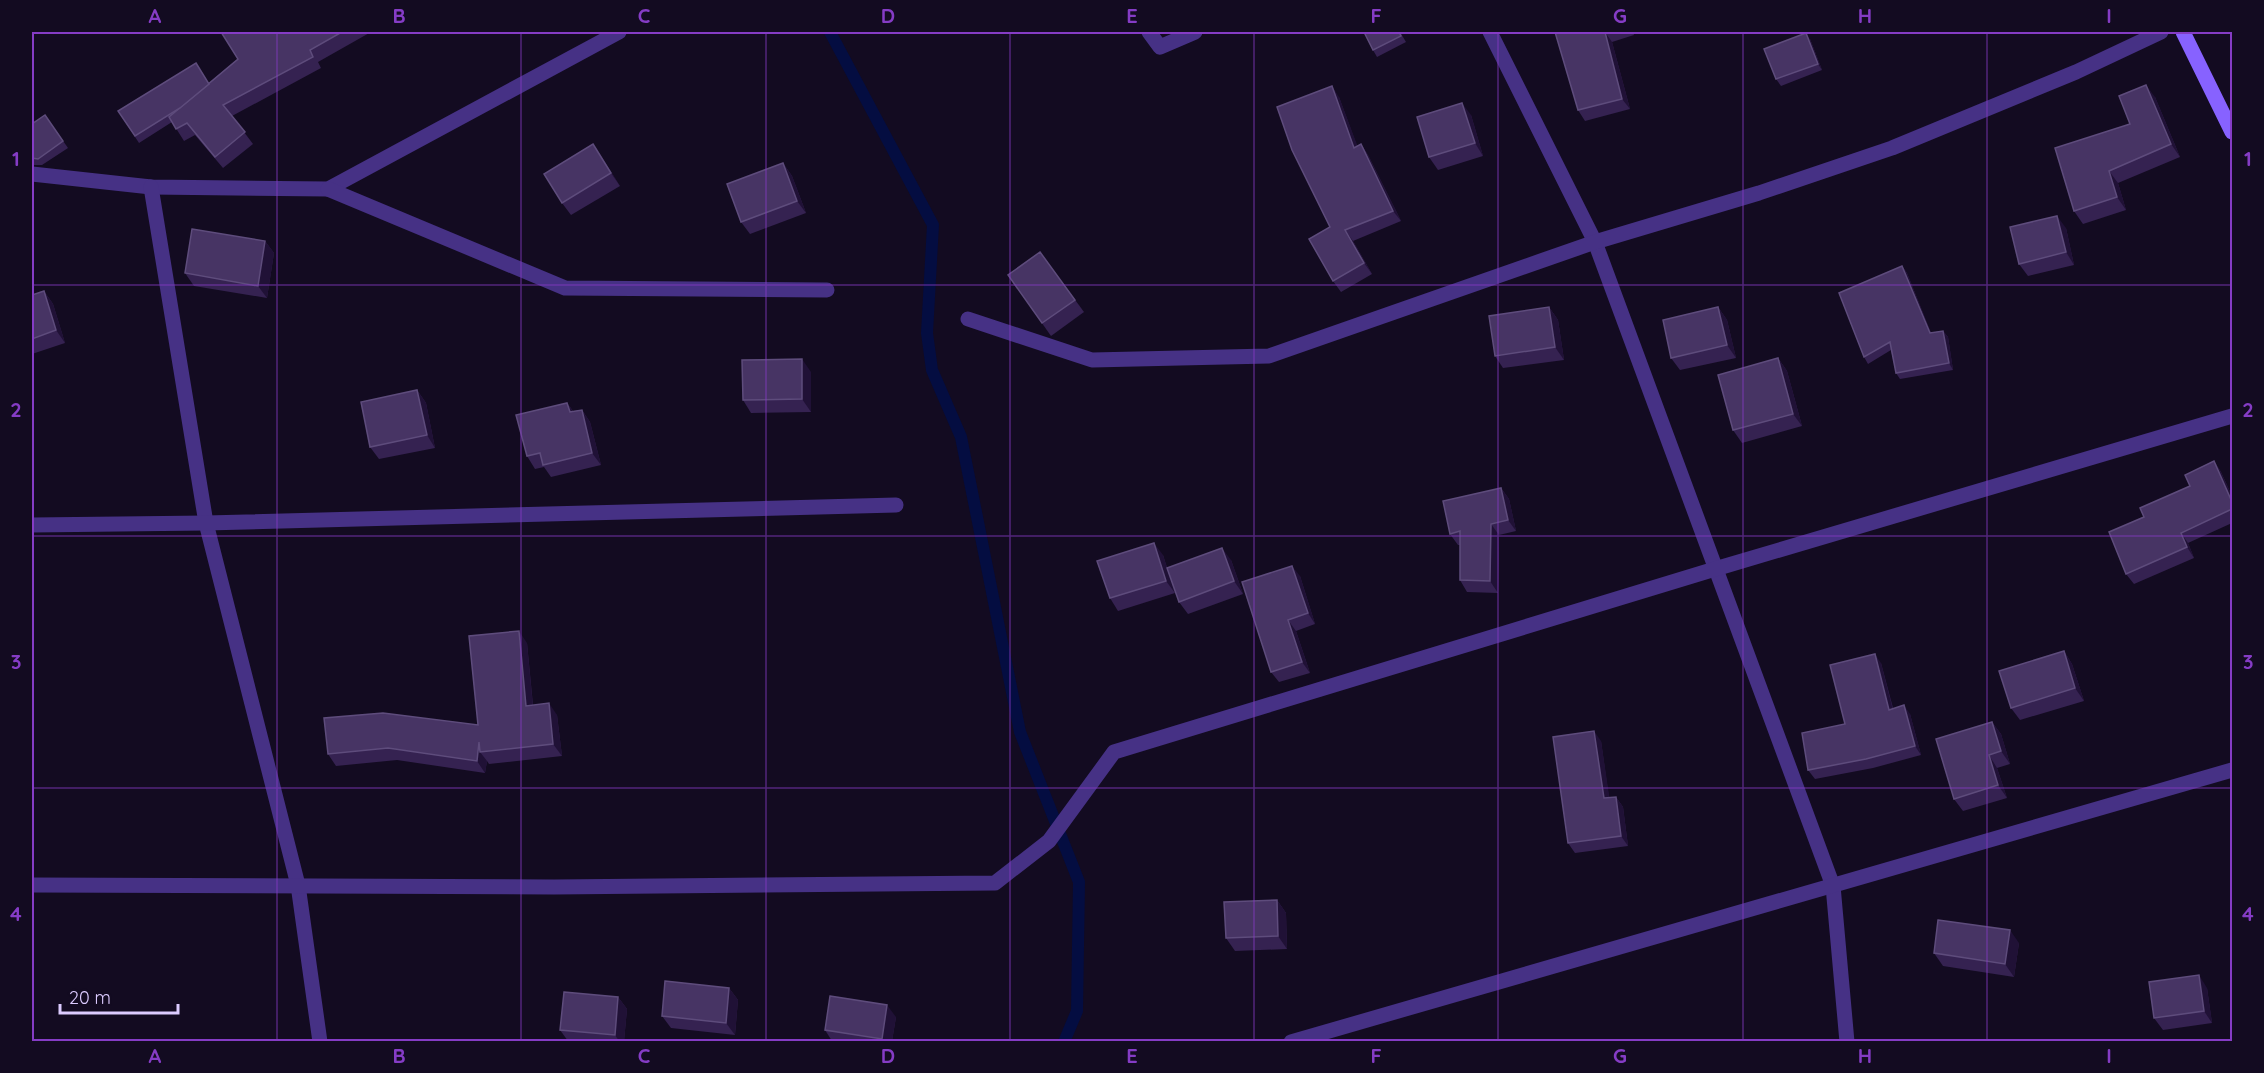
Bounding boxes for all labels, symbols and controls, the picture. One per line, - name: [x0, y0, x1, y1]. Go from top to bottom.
- text: A: [149, 3, 162, 28]
- text: B: [392, 3, 406, 28]
- text: C: [638, 3, 651, 28]
- text: D: [881, 3, 895, 28]
- text: E: [1126, 3, 1138, 28]
- text: F: [1370, 3, 1382, 28]
- text: G: [1613, 3, 1627, 28]
- text: H: [1858, 3, 1872, 28]
- text: I: [2106, 3, 2112, 28]
- text: 1: [12, 146, 20, 171]
- text: 1: [2244, 146, 2252, 171]
- text: 2: [10, 397, 22, 422]
- text: 2: [2242, 397, 2254, 422]
- text: 3: [11, 649, 21, 674]
- text: 3: [2243, 649, 2253, 674]
- text: 4: [10, 901, 22, 926]
- text: 4: [2242, 901, 2254, 926]
- scale bar: [60, 977, 178, 1015]
- text: 20 m: [69, 986, 111, 1009]
- text: A: [149, 1043, 162, 1068]
- text: B: [392, 1043, 406, 1068]
- text: C: [638, 1043, 651, 1068]
- text: D: [881, 1043, 895, 1068]
- text: E: [1126, 1043, 1138, 1068]
- text: F: [1370, 1043, 1382, 1068]
- text: G: [1613, 1043, 1627, 1068]
- text: H: [1858, 1043, 1872, 1068]
- text: I: [2106, 1043, 2112, 1068]

